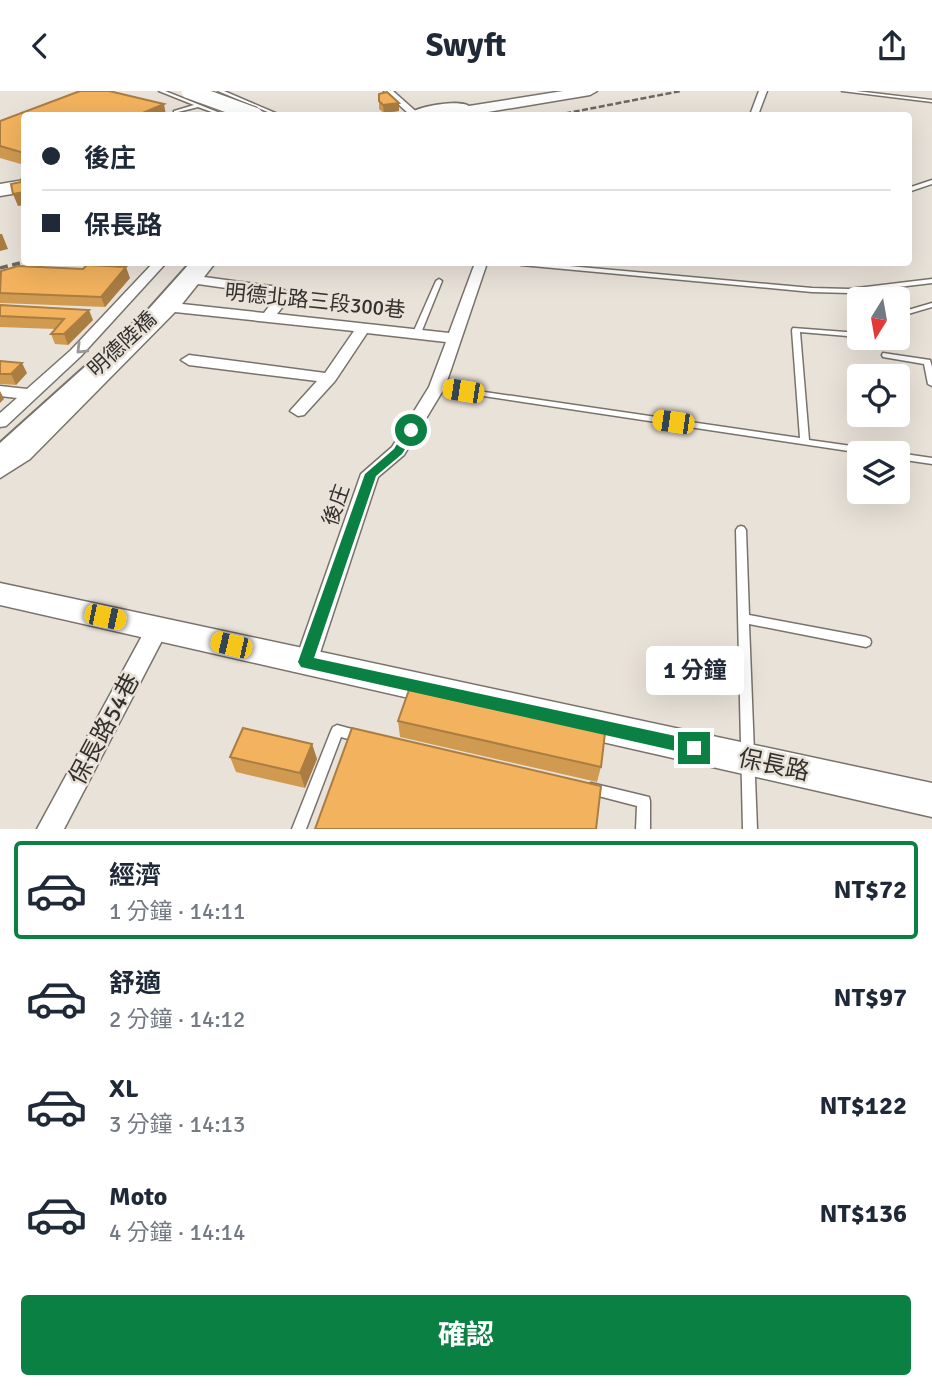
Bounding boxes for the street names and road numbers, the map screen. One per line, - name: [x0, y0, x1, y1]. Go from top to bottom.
- street label: 明德北路三段300巷: [224, 279, 406, 323]
- street label: 明德陸橋: [82, 306, 162, 382]
- street label: 後庄: [317, 481, 355, 529]
- street label: 保長路54巷: [62, 668, 146, 790]
- street label: 保長路: [736, 743, 812, 787]

